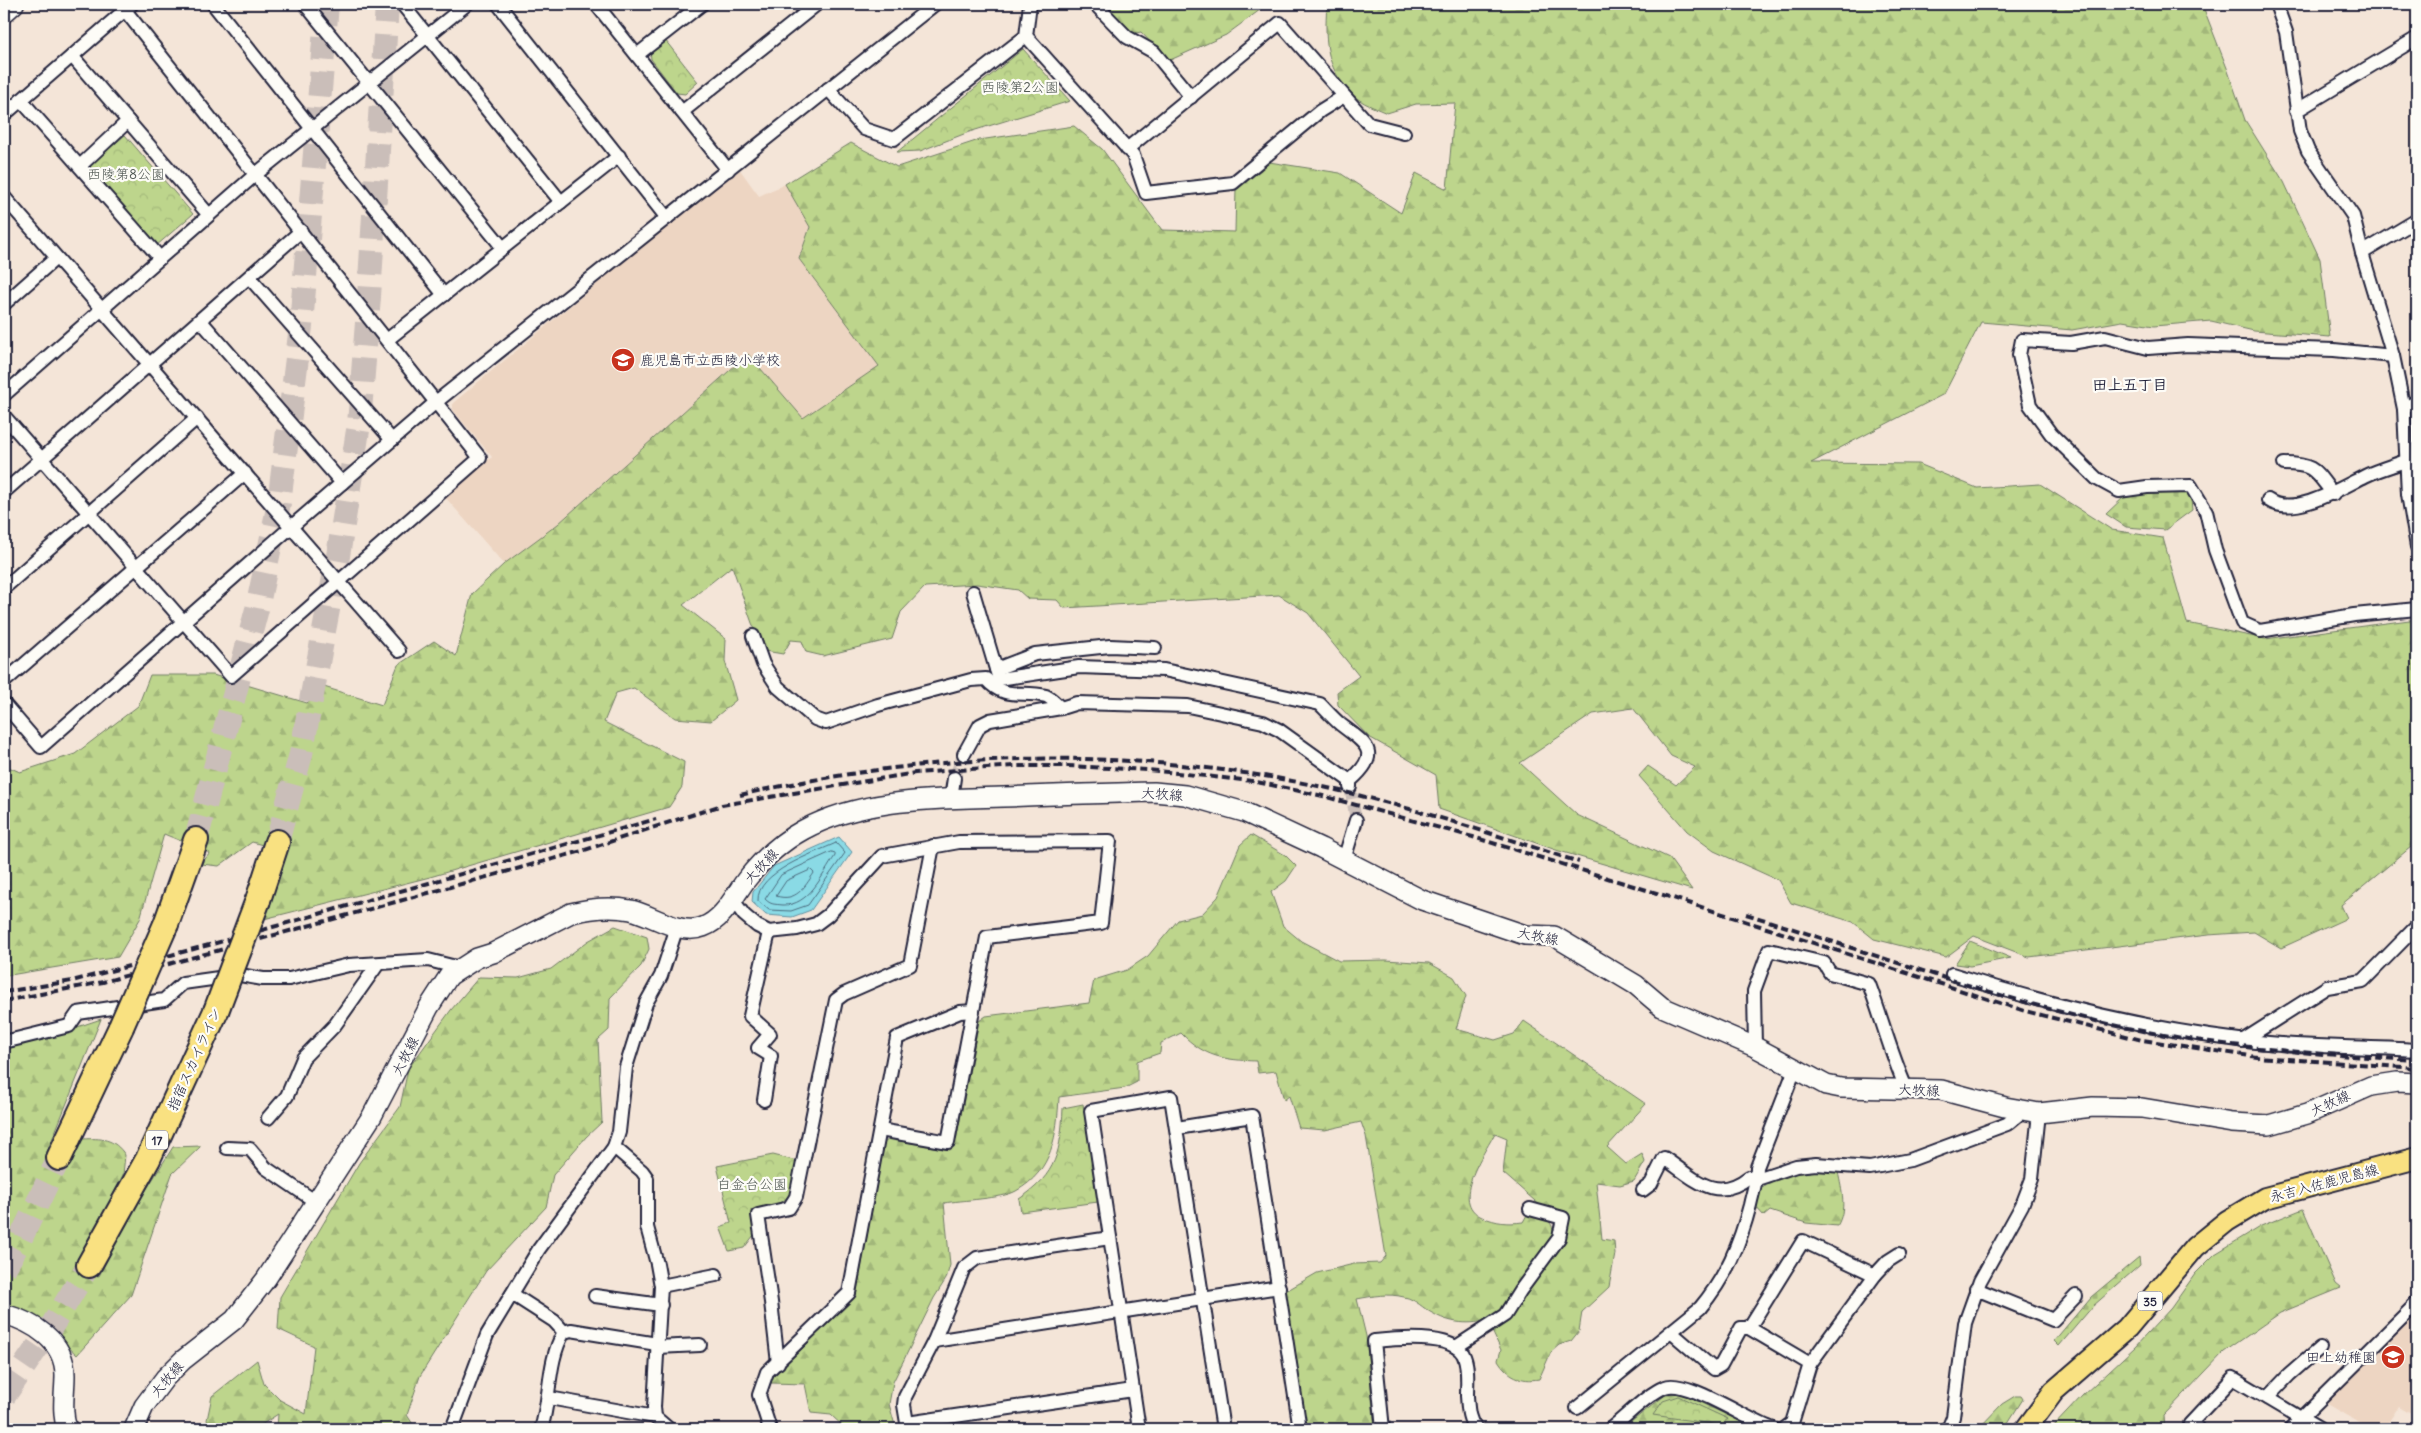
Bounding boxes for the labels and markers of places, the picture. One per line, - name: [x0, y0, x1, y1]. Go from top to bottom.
- school or university icon: 鹿児島市立西陵小学校: [610, 347, 636, 373]
- place label: 鹿児島市立西陵小学校: [640, 351, 780, 369]
- school or university icon: 田上幼稚園: [2380, 1344, 2406, 1370]
- place label: 田上幼稚園: [2306, 1348, 2376, 1366]

